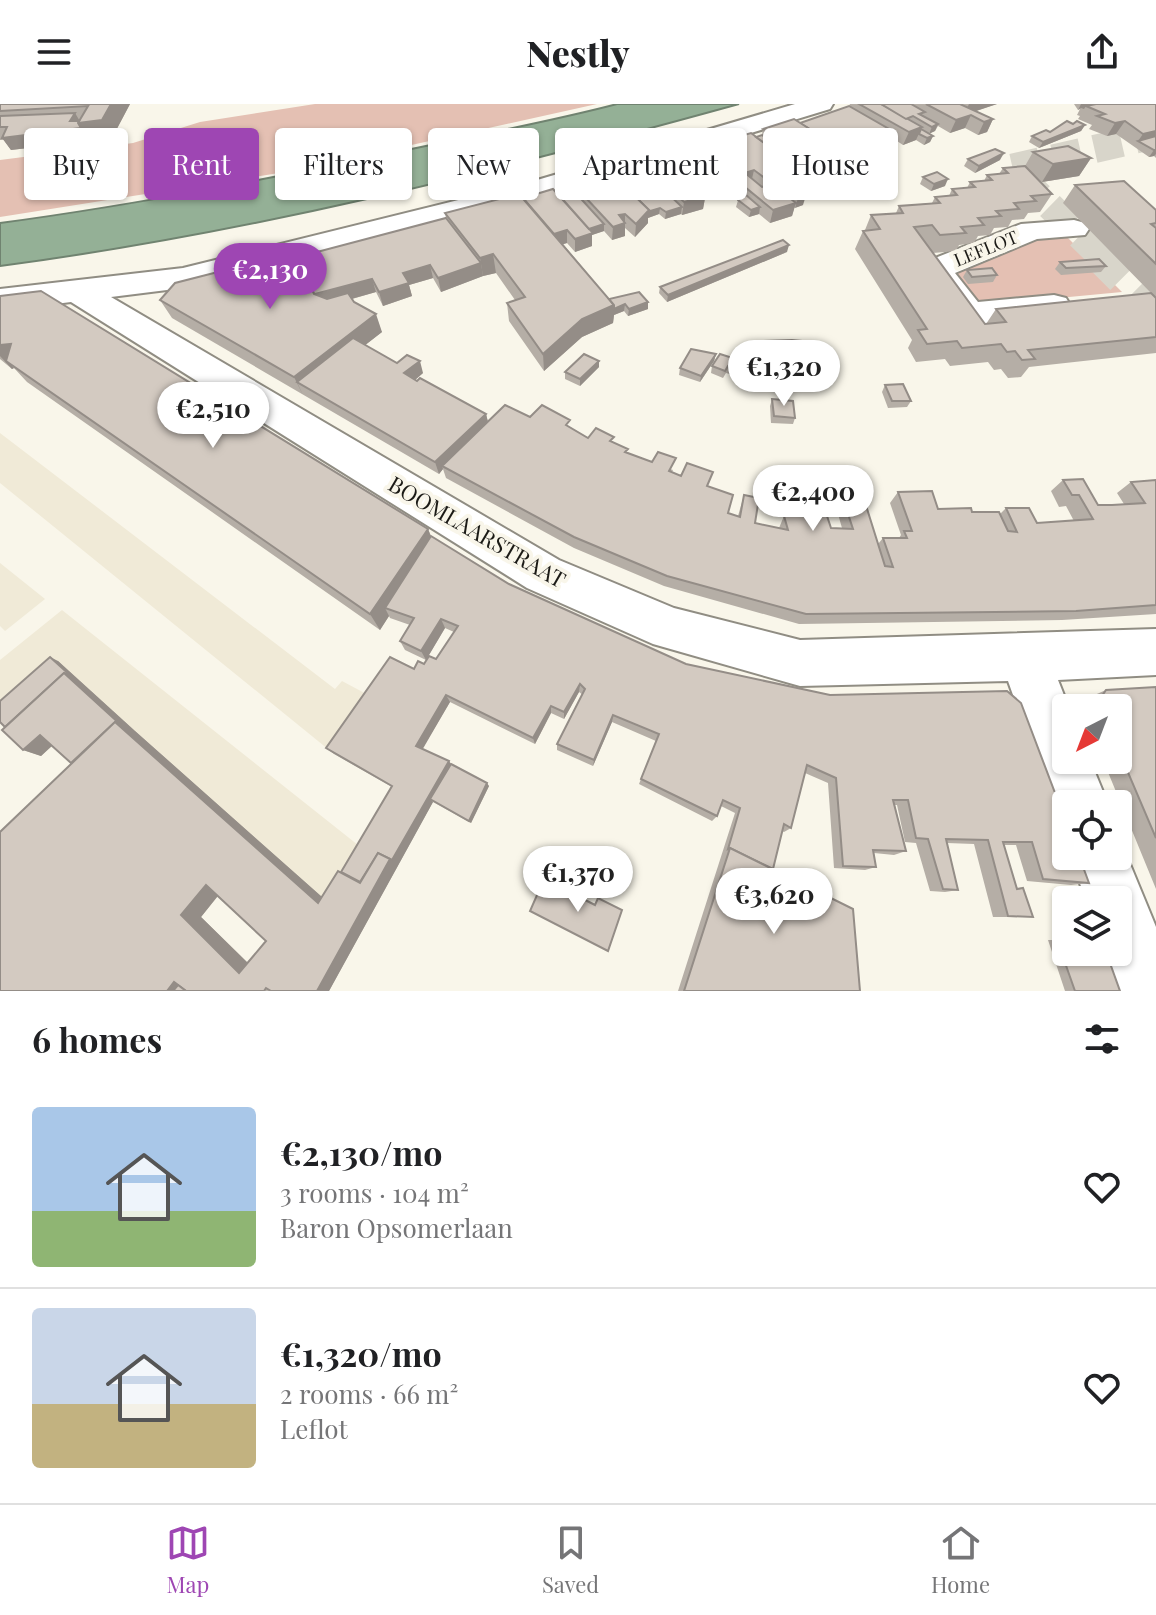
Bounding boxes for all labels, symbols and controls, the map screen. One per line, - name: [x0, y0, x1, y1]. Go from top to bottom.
- text: Nestly: [526, 28, 630, 76]
- icon: menu: [32, 30, 76, 74]
- icon: share: [1080, 30, 1124, 74]
- chip: Buy: [24, 128, 128, 200]
- chip: Rent: [144, 128, 259, 200]
- chip: Filters: [275, 128, 412, 200]
- chip: New: [428, 128, 539, 200]
- chip: Apartment: [555, 128, 747, 200]
- chip: House: [763, 128, 898, 200]
- street label: LEFLOT: [950, 224, 1021, 272]
- pin: €2,130: [205, 243, 335, 311]
- text: €2,130: [232, 251, 308, 286]
- pin: €1,320: [719, 340, 849, 408]
- text: €1,320: [746, 348, 822, 383]
- pin: €2,510: [148, 382, 278, 450]
- text: €2,510: [175, 390, 251, 425]
- pin: €2,400: [748, 465, 878, 533]
- street label: BOOMLAARSTRAAT: [383, 468, 572, 594]
- text: €2,400: [771, 473, 855, 508]
- north arrow: [1052, 694, 1132, 774]
- map controls: [1052, 694, 1132, 966]
- button: locate: [1052, 790, 1132, 870]
- pin: €1,370: [513, 846, 643, 914]
- text: €1,370: [541, 854, 615, 889]
- pin: €3,620: [709, 868, 839, 936]
- text: €3,620: [734, 876, 814, 911]
- button: layers: [1052, 886, 1132, 966]
- text: 6 homes: [32, 1016, 162, 1062]
- icon: filters: [1080, 1017, 1124, 1061]
- text: €2,130/mo: [280, 1129, 443, 1175]
- icon: home: [96, 1139, 192, 1235]
- icon: heart: [1080, 1165, 1124, 1209]
- text: 3 rooms · 104 m²: [280, 1175, 469, 1210]
- text: Baron Opsomerlaan: [280, 1210, 513, 1245]
- text: €1,320/mo: [280, 1330, 442, 1376]
- icon: home: [96, 1340, 192, 1436]
- icon: heart: [1080, 1366, 1124, 1410]
- text: 2 rooms · 66 m²: [280, 1376, 458, 1411]
- text: Leflot: [280, 1411, 348, 1446]
- tab: Map: [166, 1521, 210, 1599]
- tab: Saved: [542, 1521, 599, 1599]
- tab: Home: [931, 1521, 990, 1599]

